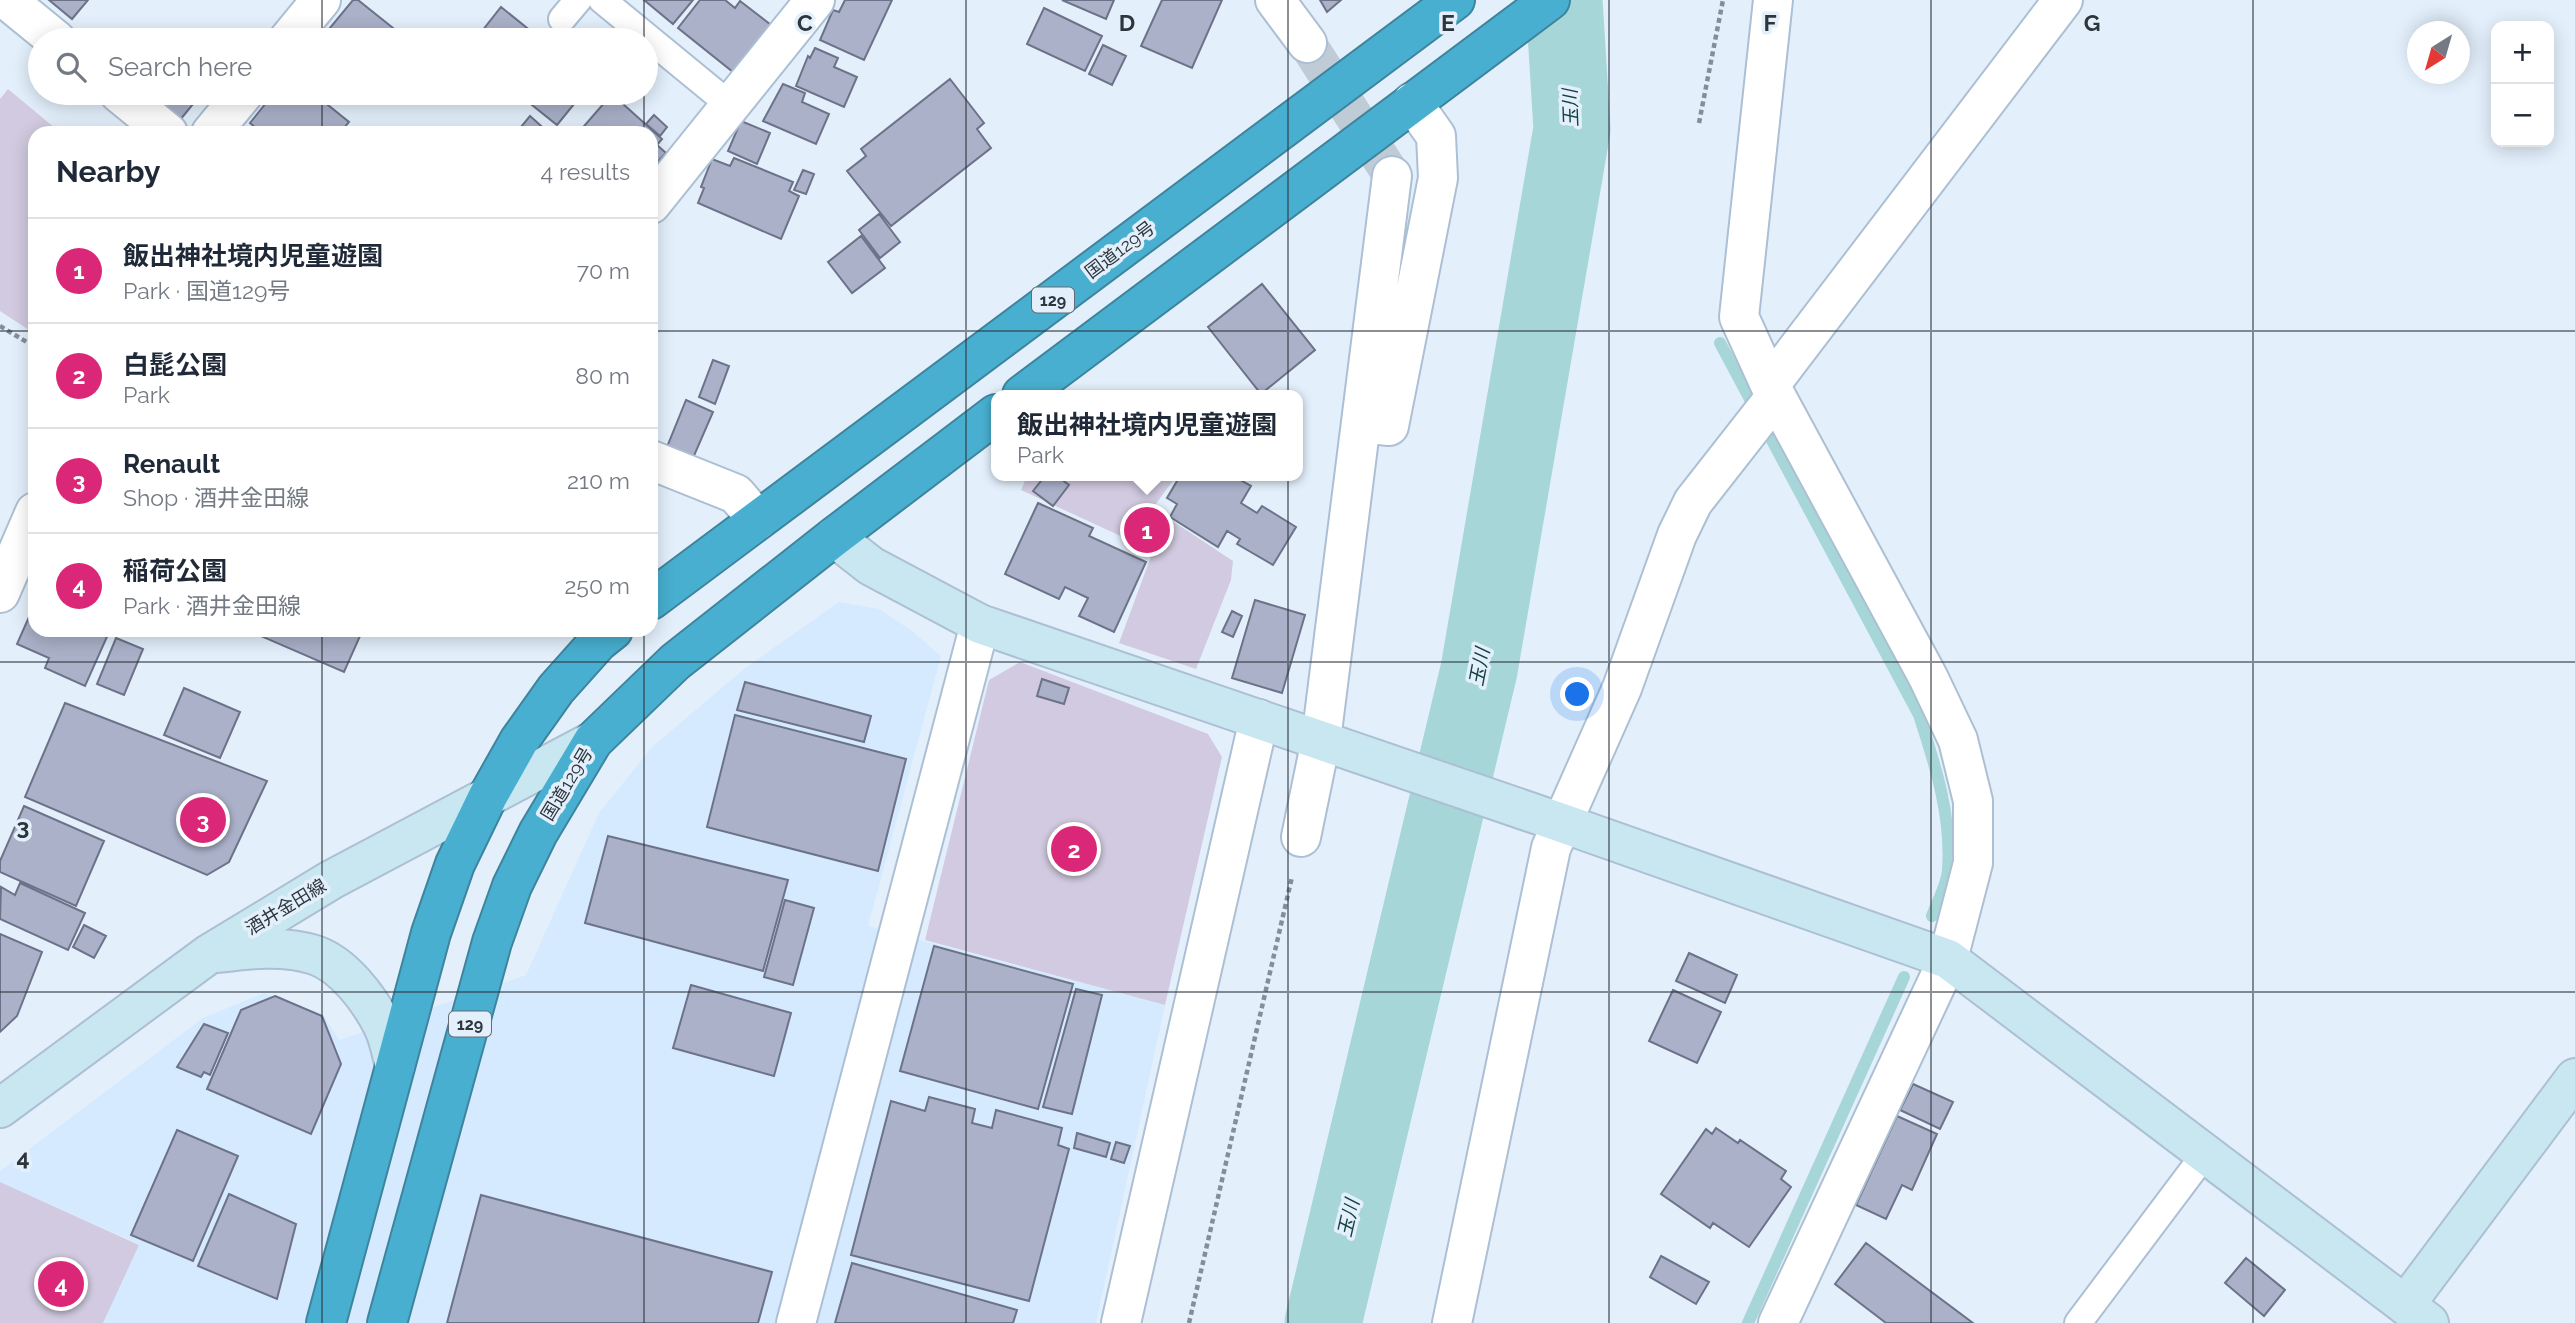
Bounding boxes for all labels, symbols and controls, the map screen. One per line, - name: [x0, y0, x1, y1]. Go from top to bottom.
- text: C: [797, 9, 813, 36]
- text: D: [1119, 9, 1135, 36]
- text: E: [1441, 9, 1455, 36]
- text: F: [1763, 9, 1777, 36]
- text: G: [2084, 9, 2100, 36]
- north arrow: [2407, 21, 2470, 84]
- map controls: [2491, 21, 2554, 147]
- button: +: [2491, 21, 2554, 84]
- search box: [28, 28, 658, 105]
- icon: search: [52, 48, 90, 86]
- text: Search here: [108, 52, 252, 82]
- button: −: [2491, 84, 2554, 147]
- water label: 玉川: [1558, 87, 1582, 127]
- text: Nearby: [56, 154, 160, 189]
- text: 4 results: [541, 158, 630, 185]
- street label: 国道129号: [1081, 217, 1159, 283]
- text: 飯出神社境内児童遊園: [123, 241, 383, 271]
- text: 1: [73, 257, 85, 284]
- text: 70 m: [577, 257, 630, 284]
- text: Park · 国道129号: [123, 277, 290, 304]
- road number: 129: [1032, 288, 1074, 312]
- text: 白髭公園: [123, 350, 227, 380]
- text: 2: [73, 362, 85, 389]
- text: 80 m: [575, 362, 630, 389]
- text: Park: [123, 381, 170, 408]
- popup: [991, 390, 1303, 481]
- text: 飯出神社境内児童遊園: [1017, 410, 1277, 440]
- text: Park: [1017, 441, 1064, 468]
- text: Renault: [123, 449, 220, 479]
- text: 3: [73, 467, 85, 494]
- text: 210 m: [567, 467, 630, 494]
- text: Shop · 酒井金田線: [123, 484, 309, 511]
- pin: 1: [1124, 504, 1170, 556]
- text: 稲荷公園: [123, 556, 227, 586]
- text: 4: [72, 572, 86, 599]
- text: 250 m: [564, 572, 630, 599]
- text: Park · 酒井金田線: [123, 592, 301, 619]
- water label: 玉川: [1465, 644, 1494, 688]
- your location: [1560, 677, 1594, 711]
- street label: 国道129号: [537, 743, 597, 824]
- pin: 3: [180, 794, 226, 846]
- text: 3: [17, 813, 29, 840]
- pin: 2: [1051, 823, 1097, 875]
- street label: 酒井金田線: [242, 874, 330, 939]
- road number: 129: [449, 1012, 491, 1036]
- text: 4: [16, 1144, 30, 1171]
- water label: 玉川: [1333, 1195, 1363, 1239]
- pin: 4: [38, 1258, 84, 1310]

